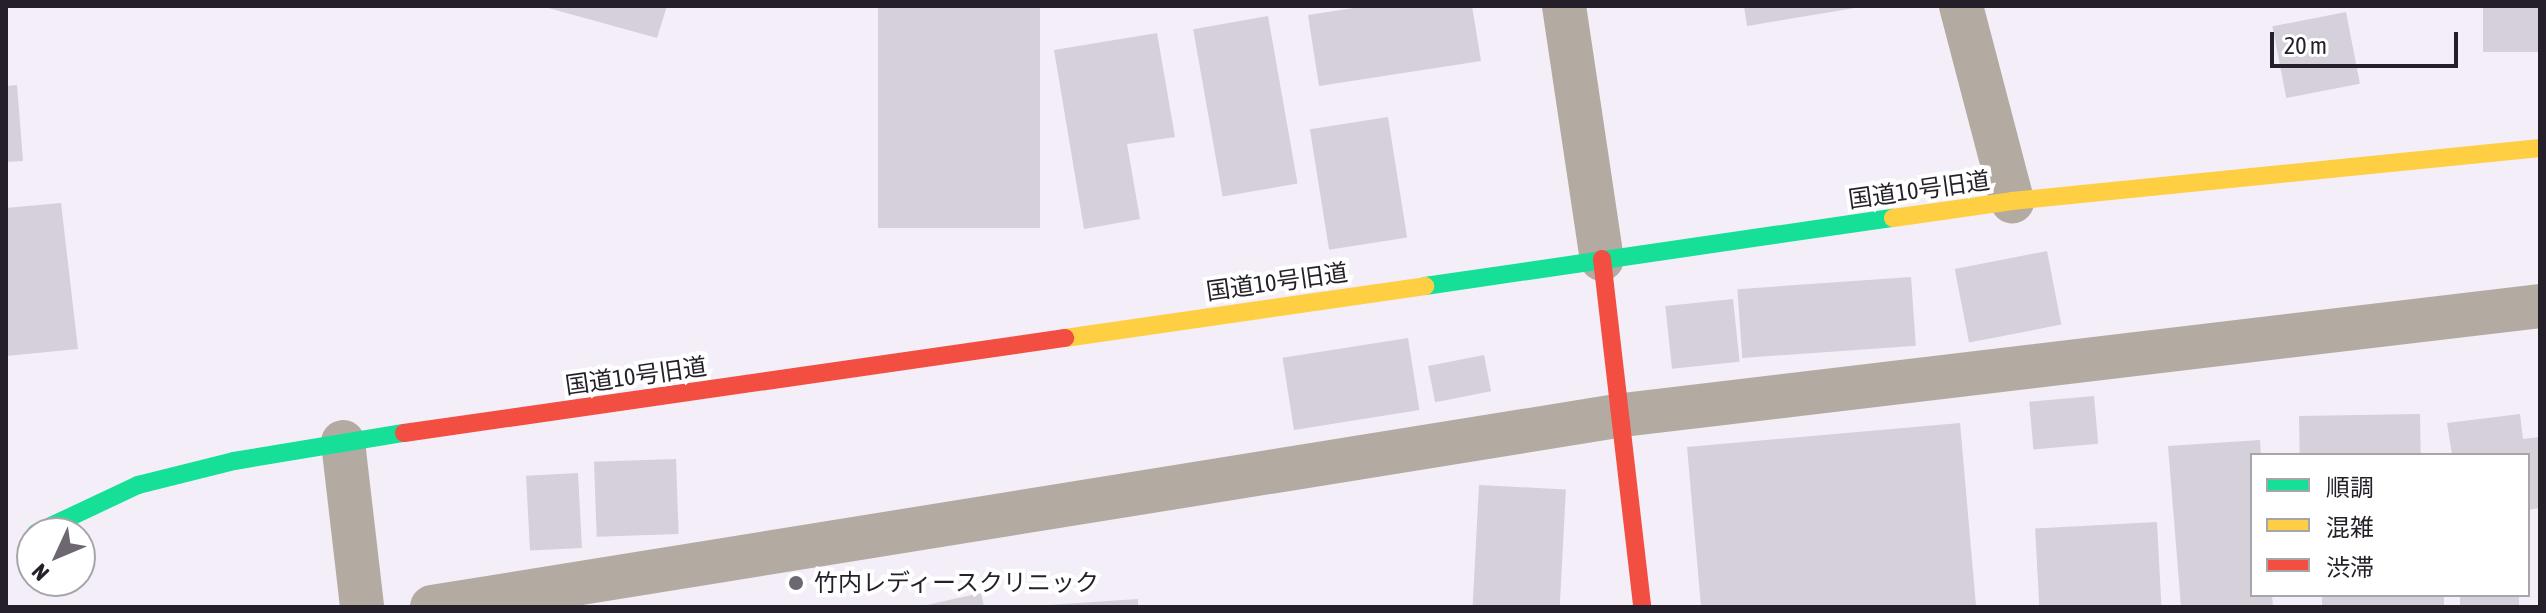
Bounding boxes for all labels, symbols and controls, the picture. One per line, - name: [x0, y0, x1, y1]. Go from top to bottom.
- scale bar: [2274, 16, 2462, 66]
- text: 20 m: [2284, 32, 2327, 59]
- street label: 国道10号旧道: [1846, 166, 1992, 214]
- street label: 国道10号旧道: [1204, 258, 1350, 306]
- street label: 国道10号旧道: [563, 352, 709, 400]
- legend: [2250, 453, 2530, 597]
- text: 順調: [2326, 474, 2374, 501]
- text: 混雑: [2326, 514, 2374, 541]
- north arrow: [16, 517, 96, 597]
- text: 渋滞: [2326, 554, 2374, 581]
- text: N: [26, 559, 54, 586]
- place label: 竹内レディースクリニック: [814, 569, 1102, 597]
- marker: 竹内レディースクリニック: [785, 572, 807, 594]

